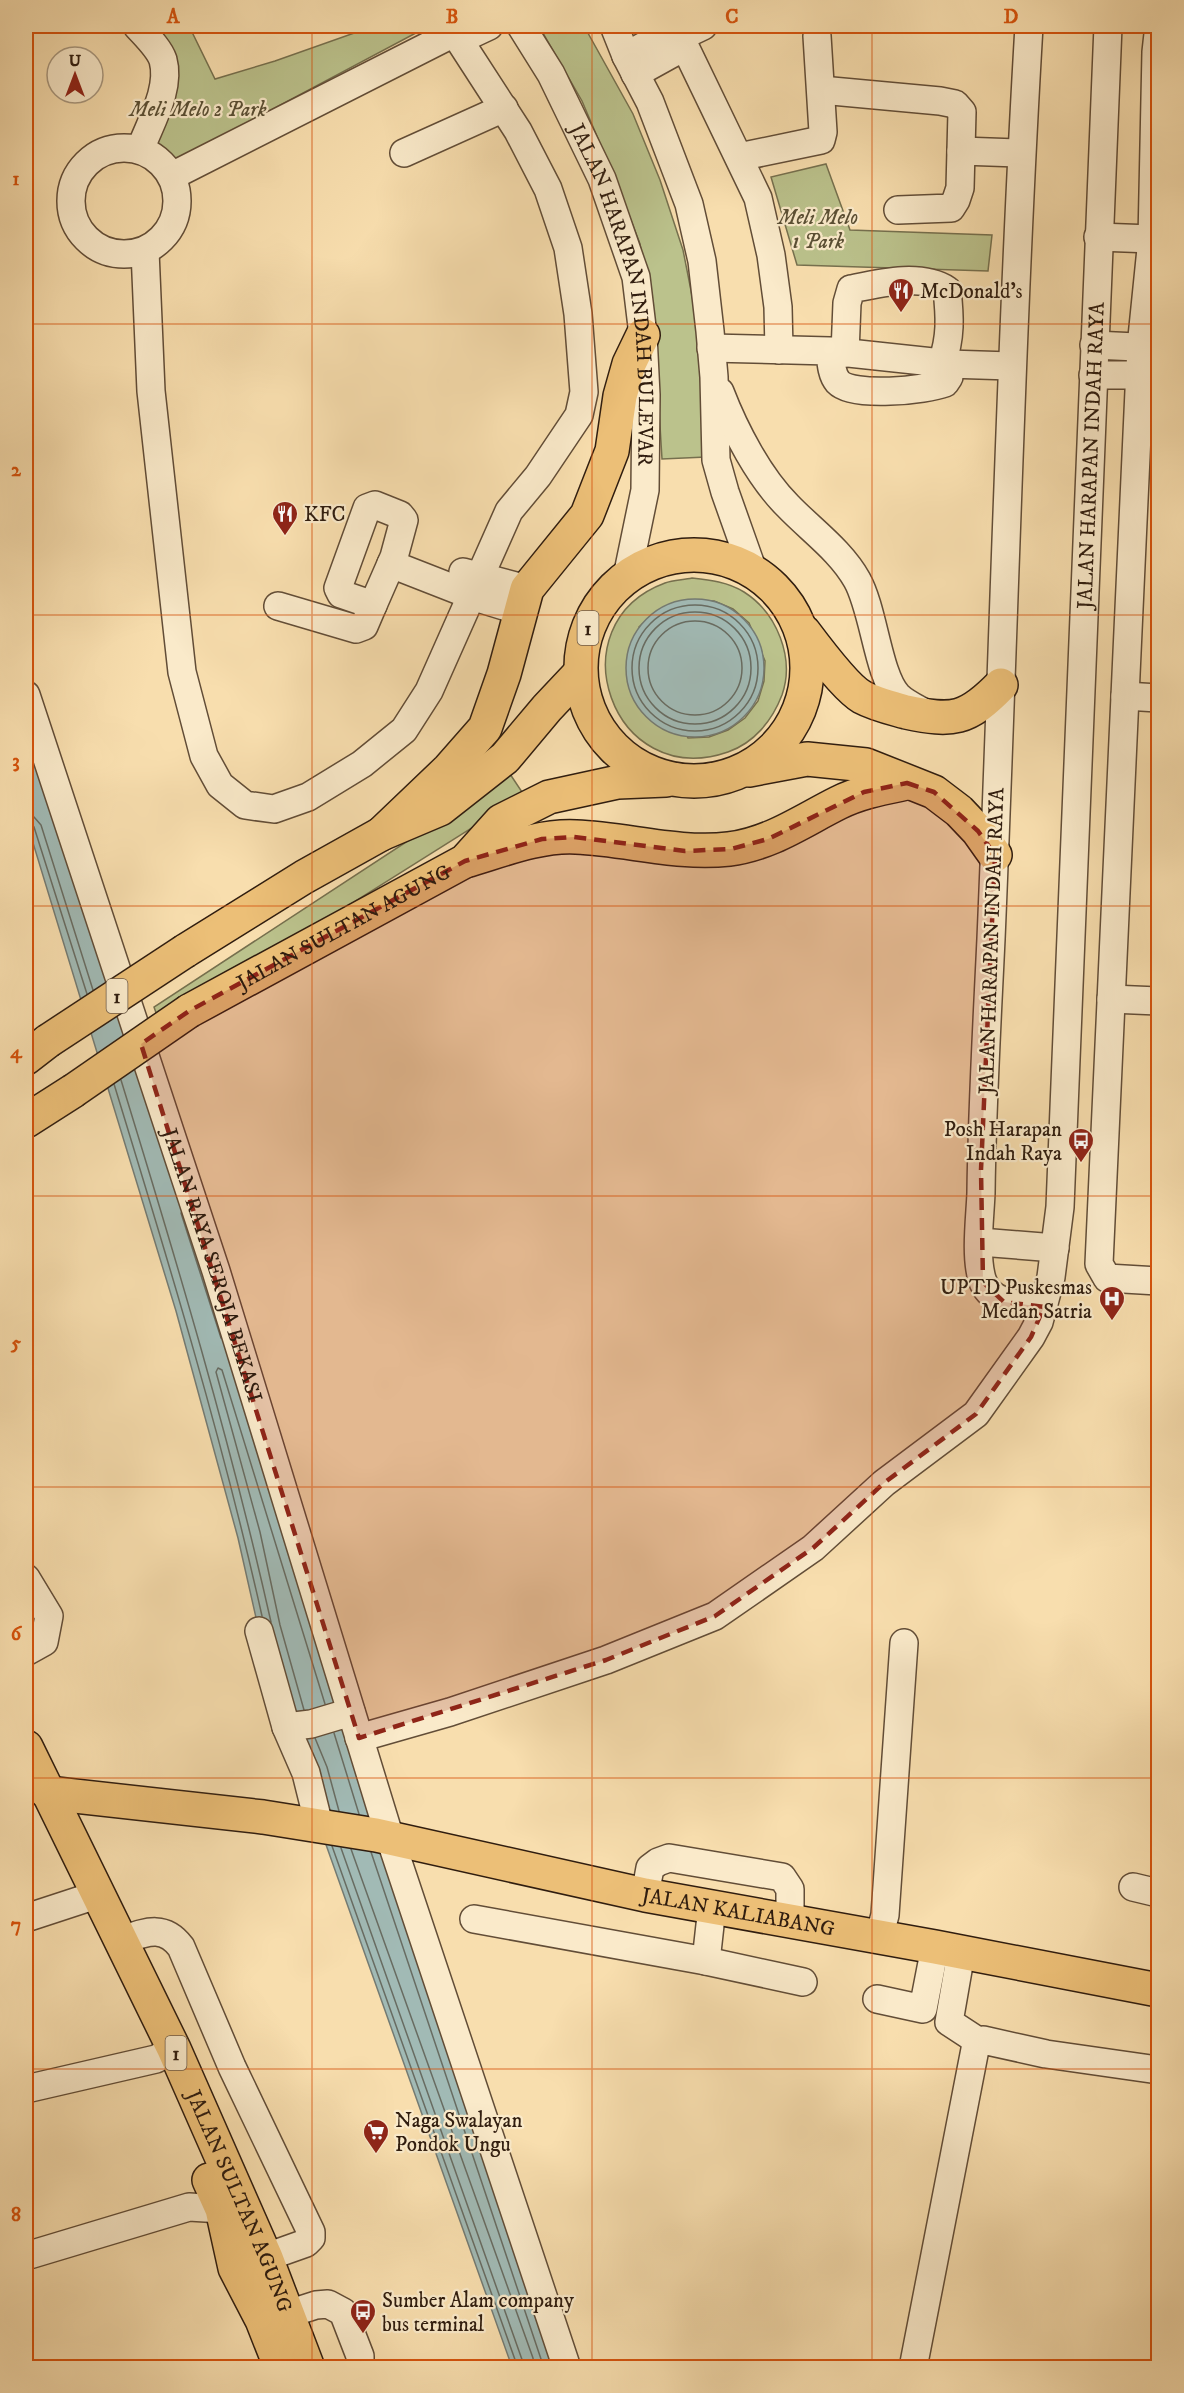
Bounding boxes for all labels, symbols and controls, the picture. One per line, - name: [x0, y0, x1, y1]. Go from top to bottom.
- text: A: [166, 5, 181, 30]
- text: B: [446, 5, 458, 30]
- text: C: [725, 5, 739, 30]
- text: D: [1004, 5, 1019, 30]
- north arrow: [45, 45, 105, 105]
- text: U: [69, 51, 82, 71]
- park label: Meli Melo 2 Park: [127, 97, 267, 123]
- street label: JALAN HARAPAN INDAH BULEVAR: [562, 118, 658, 466]
- text: 1: [12, 167, 20, 192]
- park label: Meli Melo 1 Park: [776, 205, 858, 255]
- restaurant icon: McDonald's: [886, 276, 916, 314]
- place label: McDonald's: [920, 279, 1023, 305]
- street label: JALAN HARAPAN INDAH RAYA: [1072, 301, 1111, 612]
- text: 2: [11, 458, 22, 483]
- restaurant icon: KFC: [270, 499, 300, 537]
- place label: KFC: [304, 502, 346, 528]
- road number: 1: [578, 611, 598, 645]
- text: 3: [12, 749, 20, 774]
- street label: JALAN HARAPAN INDAH RAYA: [974, 787, 1010, 1097]
- street label: JALAN SULTAN AGUNG: [231, 859, 456, 997]
- road number: 1: [106, 979, 128, 1013]
- text: 4: [10, 1040, 23, 1065]
- place label: Posh Harapan Indah Raya: [944, 1117, 1062, 1167]
- street label: JALAN RAYA SEROJA BEKASI: [155, 1123, 267, 1406]
- bus stop icon: Posh Harapan Indah Raya: [1066, 1126, 1096, 1164]
- place label: UPTD Puskesmas Medan Satria: [940, 1275, 1092, 1325]
- hospital icon: UPTD Puskesmas Medan Satria: [1097, 1284, 1127, 1322]
- text: 5: [10, 1331, 21, 1356]
- text: 6: [11, 1622, 23, 1647]
- street label: JALAN KALIABANG: [638, 1882, 837, 1943]
- text: 7: [11, 1913, 21, 1938]
- road number: 1: [166, 2036, 186, 2070]
- street label: JALAN SULTAN AGUNG: [179, 2084, 298, 2317]
- place label: Naga Swalayan Pondok Ungu: [395, 2108, 522, 2158]
- supermarket icon: Naga Swalayan Pondok Ungu: [361, 2117, 391, 2155]
- text: 8: [11, 2203, 21, 2228]
- place label: Sumber Alam company bus terminal: [382, 2288, 575, 2338]
- bus stop icon: Sumber Alam company bus terminal: [348, 2297, 378, 2335]

